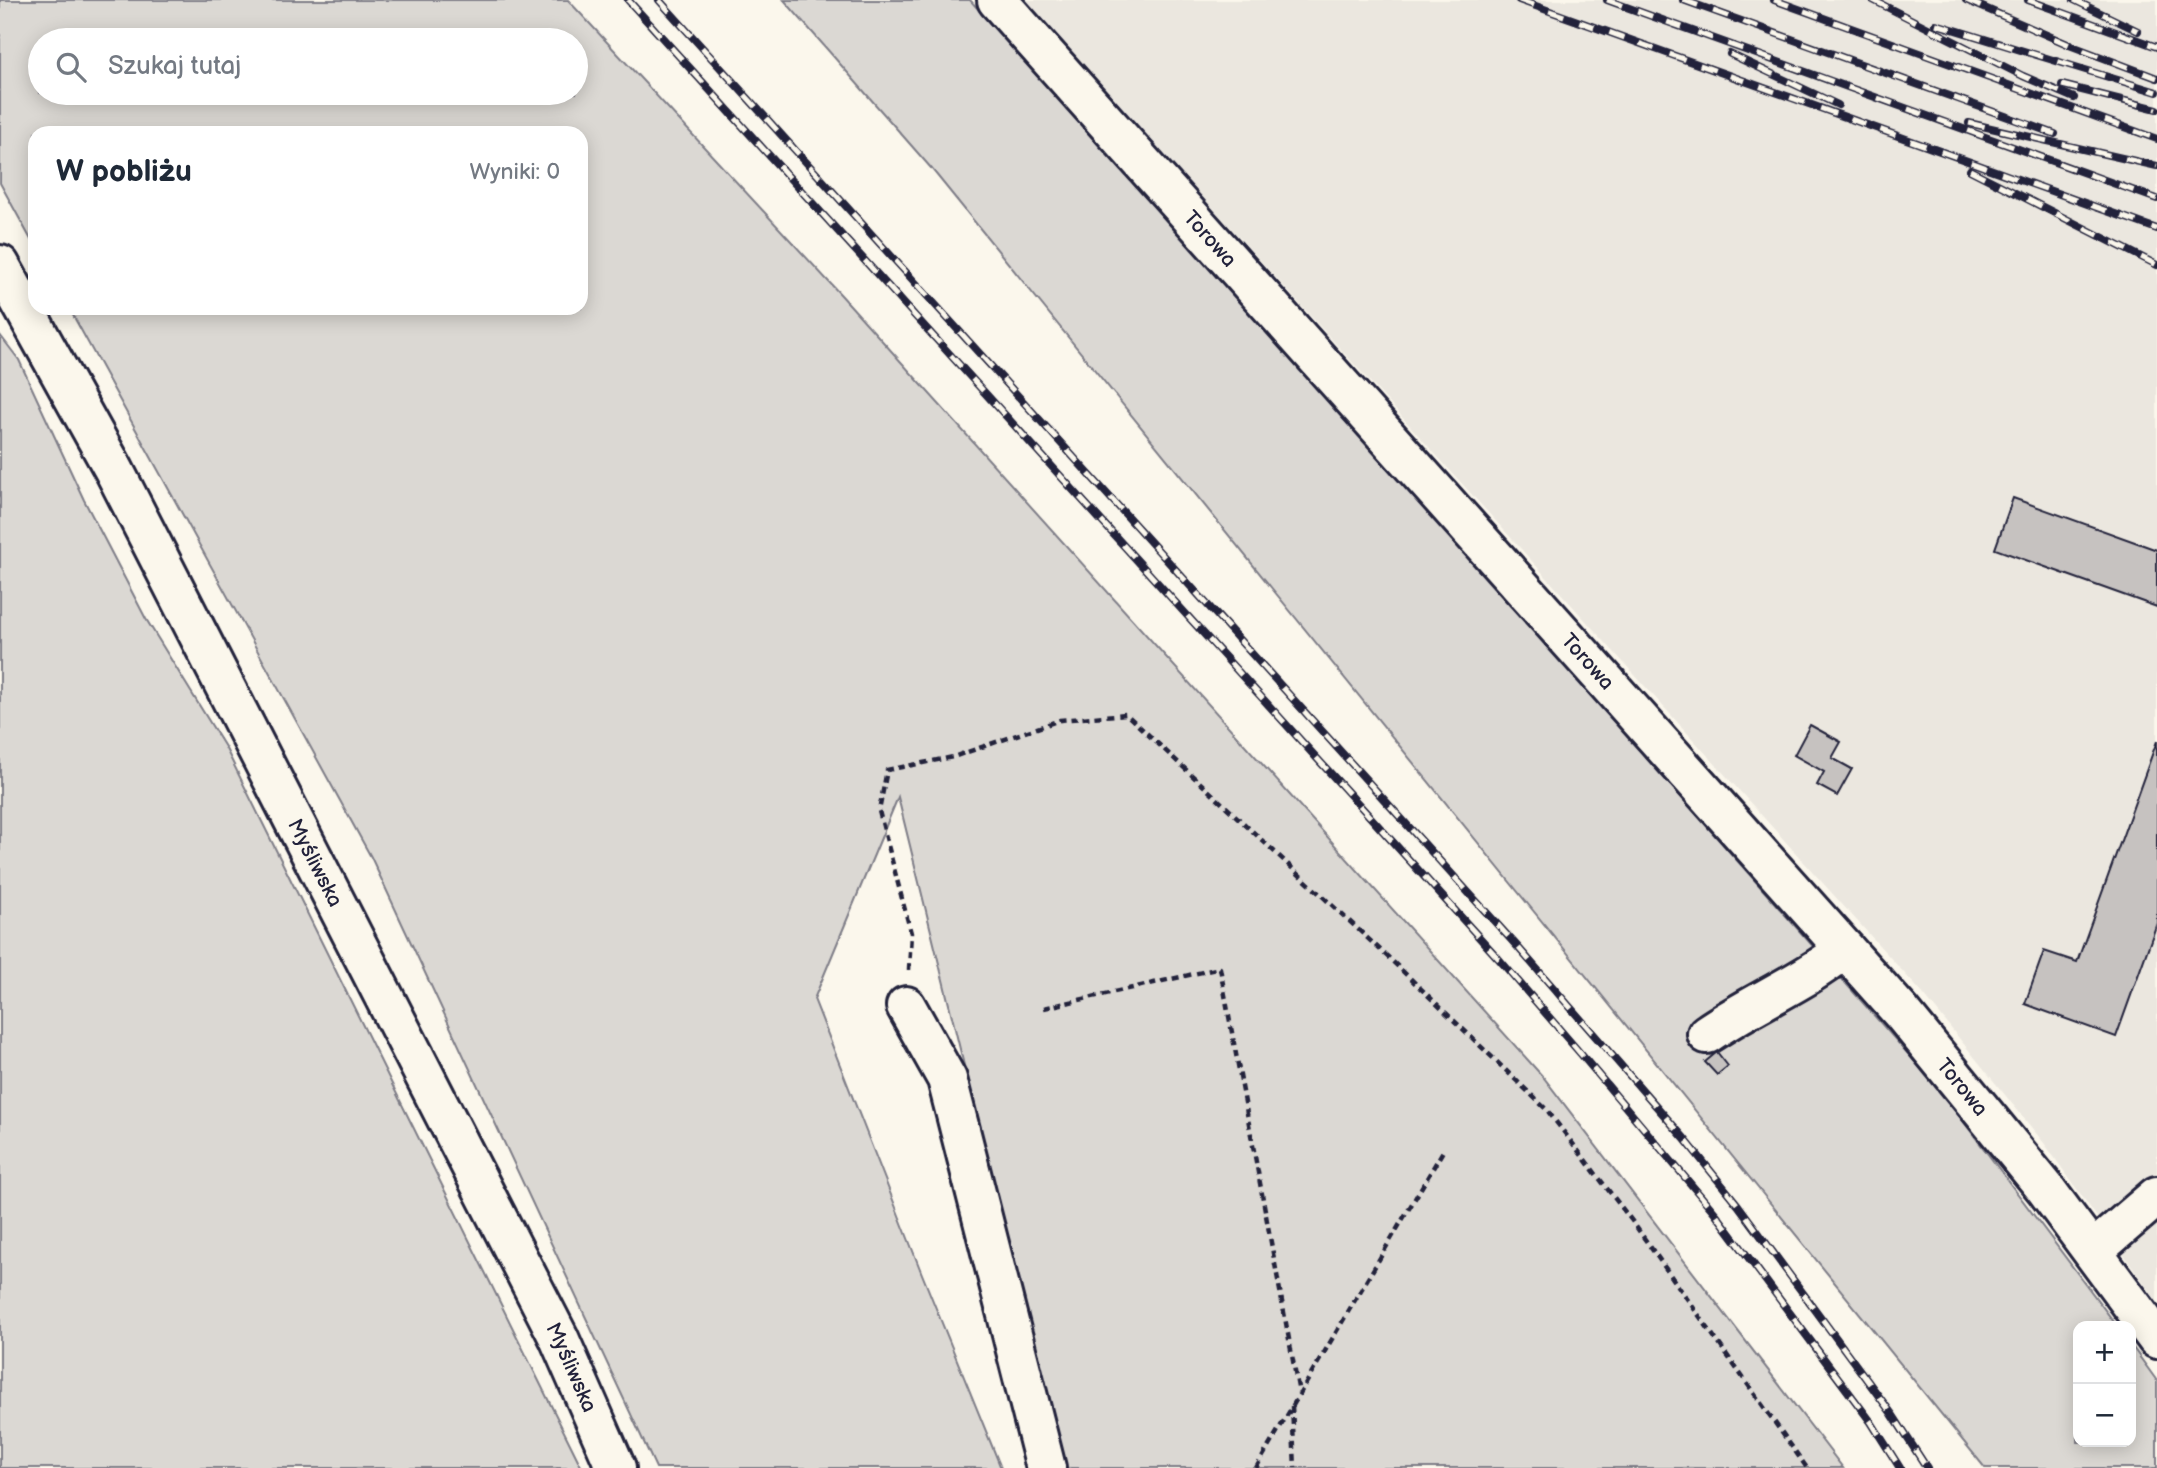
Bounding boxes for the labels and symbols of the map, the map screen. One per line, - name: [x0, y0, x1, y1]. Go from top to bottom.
- street label: Torowa: [1178, 205, 1242, 272]
- street label: Torowa: [1556, 628, 1620, 695]
- street label: Myśliwska: [283, 815, 348, 911]
- street label: Torowa: [1932, 1053, 1993, 1121]
- street label: Myśliwska: [541, 1318, 602, 1416]

